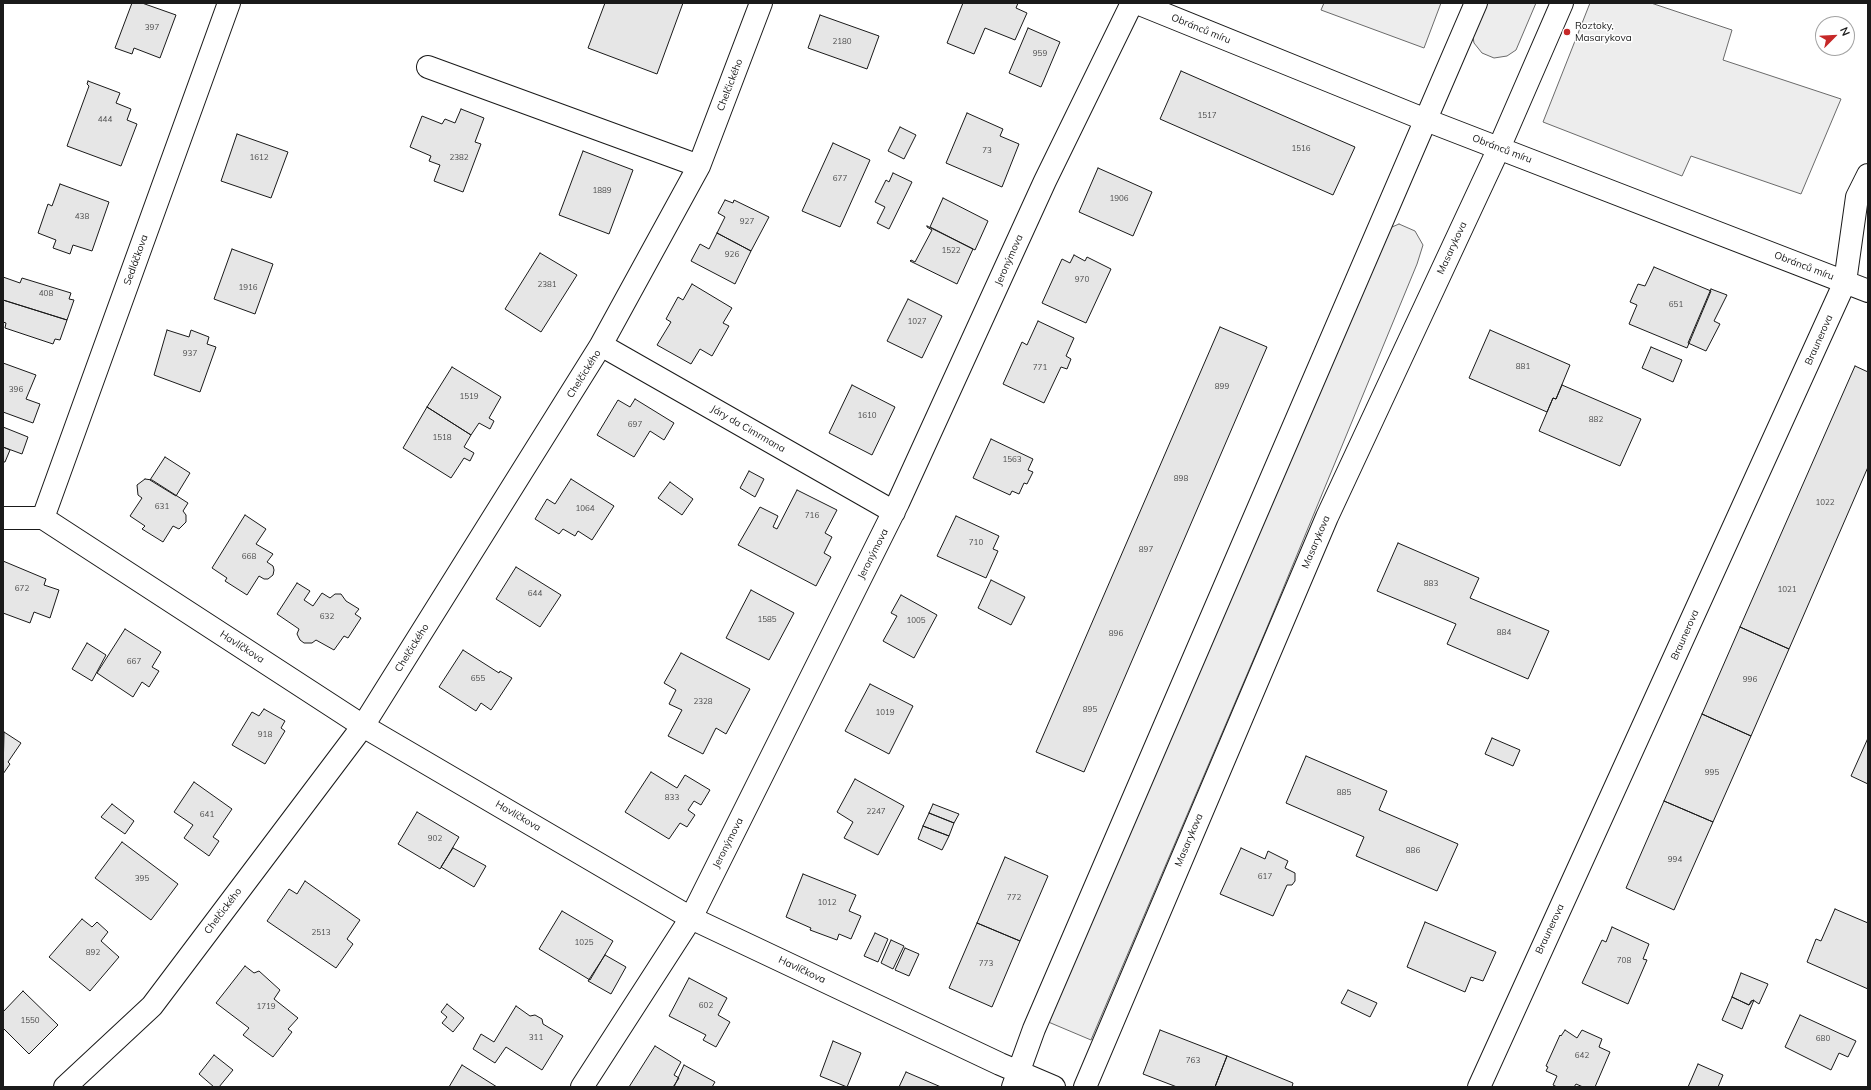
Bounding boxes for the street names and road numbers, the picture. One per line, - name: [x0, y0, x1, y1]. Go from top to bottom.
- street label: Obránců míru: [1169, 12, 1233, 46]
- street label: Chelčického: [715, 57, 745, 113]
- street label: Obránců míru: [1470, 132, 1534, 166]
- street label: Masarykova: [1435, 220, 1469, 276]
- street label: Sedláčkova: [121, 233, 151, 287]
- street label: Jeronýmova: [992, 233, 1026, 287]
- street label: Obránců míru: [1772, 249, 1836, 283]
- street label: Braunerova: [1803, 313, 1835, 367]
- street label: Chelčického: [564, 348, 604, 400]
- street label: Járy da Cimrmana: [709, 403, 787, 455]
- street label: Masarykova: [1299, 514, 1333, 570]
- street label: Jeronýmova: [855, 527, 891, 581]
- street label: Braunerova: [1669, 608, 1701, 662]
- street label: Chelčického: [392, 622, 432, 674]
- street label: Havlíčkova: [218, 628, 266, 666]
- street label: Havlíčkova: [493, 798, 543, 834]
- street label: Masarykova: [1172, 812, 1206, 868]
- street label: Jeronýmova: [710, 816, 746, 870]
- street label: Chelčického: [202, 885, 244, 937]
- street label: Braunerova: [1533, 902, 1567, 956]
- street label: Havlíčkova: [777, 954, 827, 986]

